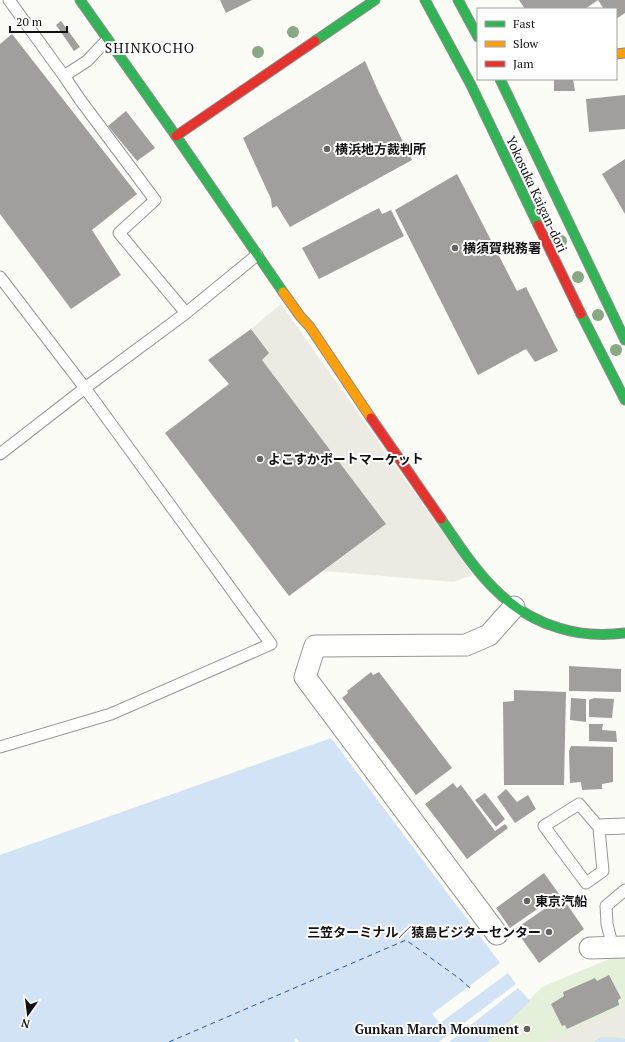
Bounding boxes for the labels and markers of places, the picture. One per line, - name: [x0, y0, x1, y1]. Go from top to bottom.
- place label: 横浜地方裁判所: [335, 140, 426, 158]
- marker: 横浜地方裁判所: [322, 144, 332, 154]
- place label: 横須賀税務署: [463, 239, 541, 257]
- marker: 横須賀税務署: [450, 243, 460, 253]
- place label: よこすかポートマーケット: [268, 450, 424, 468]
- marker: よこすかポートマーケット: [255, 454, 265, 464]
- place label: 東京汽船: [535, 892, 588, 910]
- marker: 東京汽船: [522, 896, 532, 906]
- place label: 三笠ターミナル／猿島ビジターセンター: [307, 923, 541, 941]
- marker: 三笠ターミナル／猿島ビジターセンター: [544, 927, 554, 937]
- place label: Gunkan March Monument: [355, 1020, 520, 1038]
- marker: Gunkan March Monument: [522, 1024, 532, 1034]

